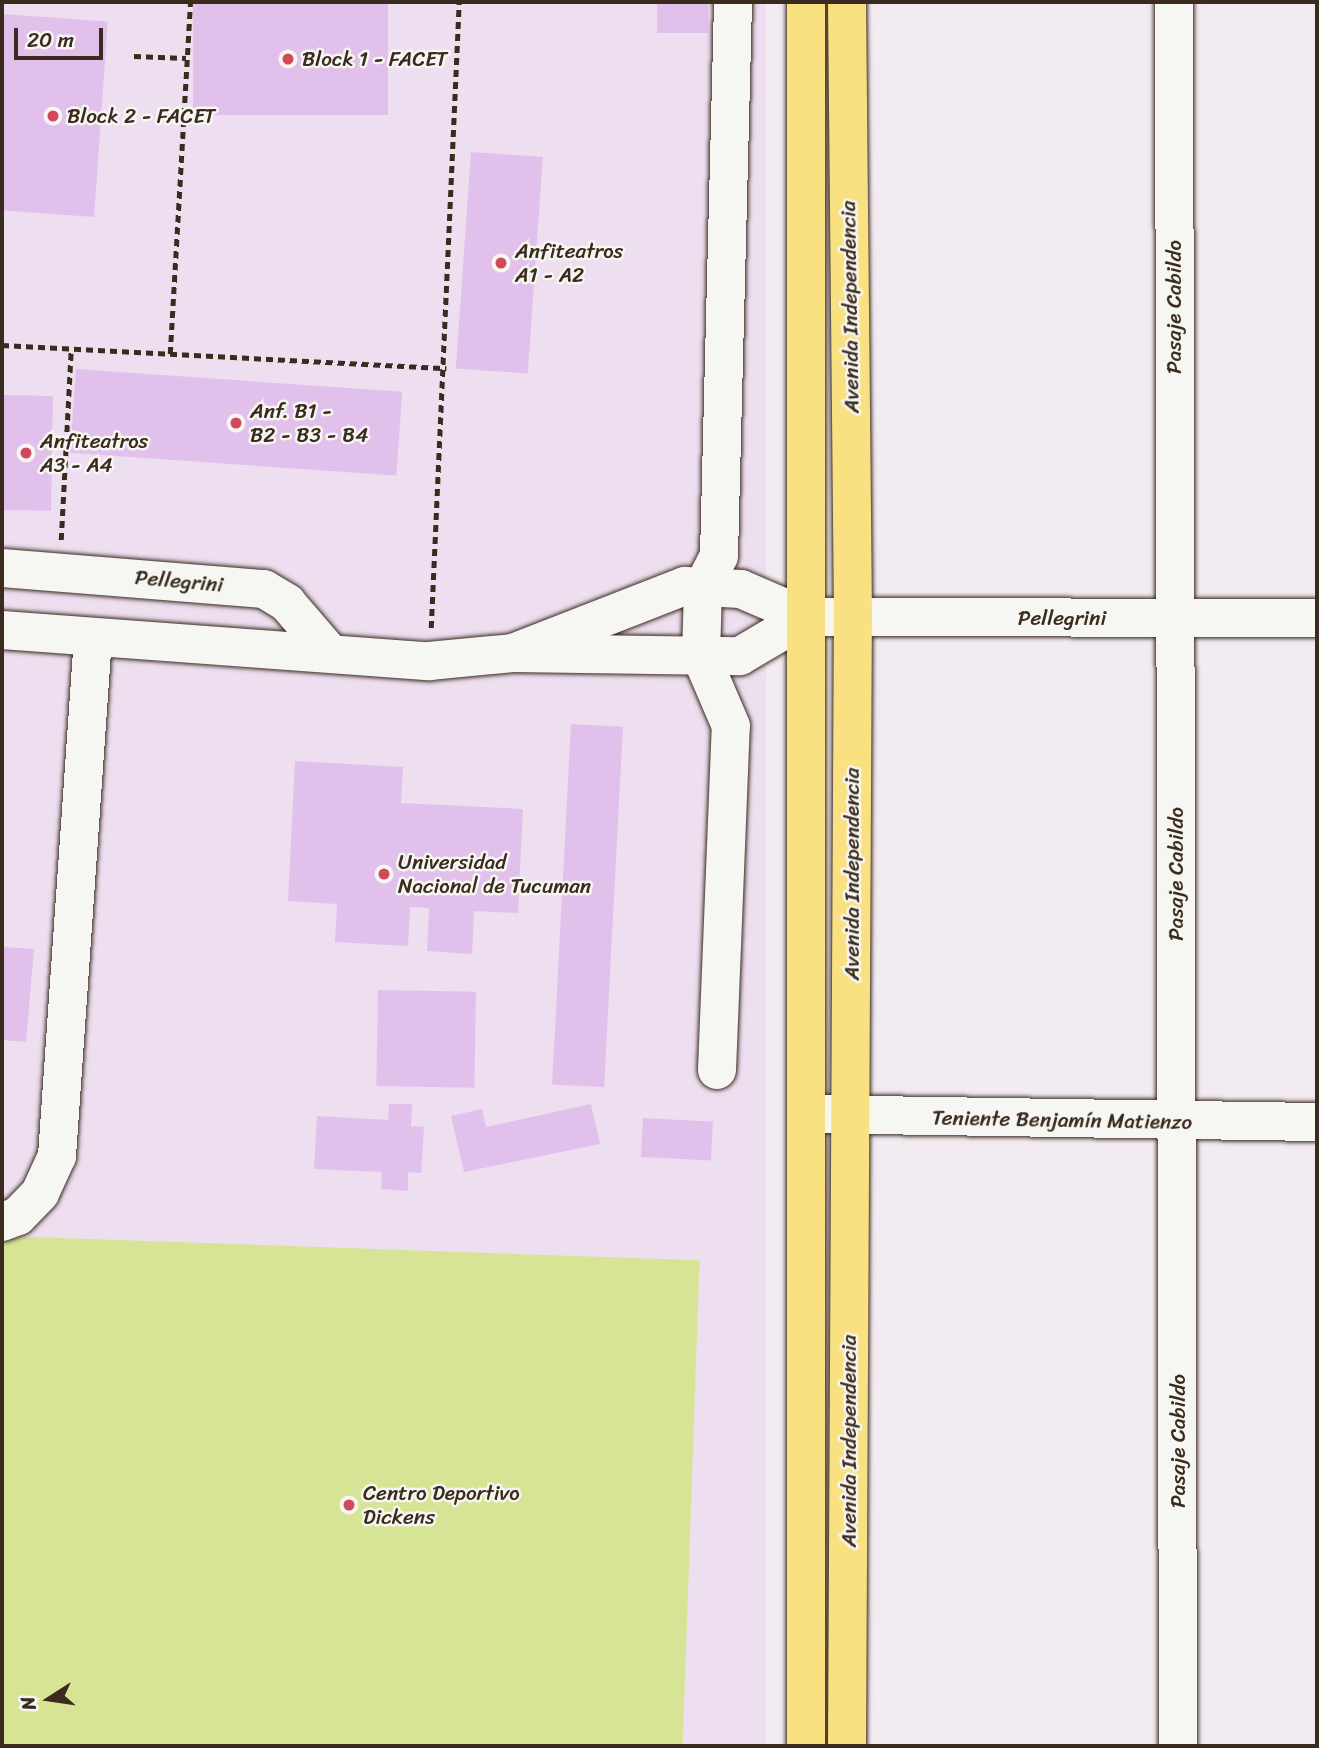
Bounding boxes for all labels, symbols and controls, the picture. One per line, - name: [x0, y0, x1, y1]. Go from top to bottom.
- scale bar: [18, 14, 107, 58]
- text: 20 m: [27, 21, 74, 59]
- place label: Block 1 - FACET: [302, 46, 447, 72]
- marker: Block 1 - FACET: [280, 51, 296, 67]
- place label: Block 2 - FACET: [67, 103, 215, 129]
- marker: Block 2 - FACET: [45, 108, 61, 124]
- street label: Avenida Independencia: [836, 200, 864, 414]
- place label: Anfiteatros A1 - A2: [515, 238, 623, 288]
- street label: Pasaje Cabildo: [1161, 240, 1187, 374]
- marker: Anfiteatros A1 - A2: [493, 255, 509, 271]
- place label: Anf. B1 - B2 - B3 - B4: [250, 398, 368, 448]
- marker: Anf. B1 - B2 - B3 - B4: [228, 415, 244, 431]
- place label: Anfiteatros A3 - A4: [40, 428, 148, 478]
- marker: Anfiteatros A3 - A4: [18, 445, 34, 461]
- street label: Pellegrini: [134, 565, 224, 597]
- street label: Pellegrini: [1018, 605, 1106, 631]
- street label: Avenida Independencia: [839, 768, 865, 980]
- street label: Pasaje Cabildo: [1163, 807, 1189, 941]
- place label: Universidad Nacional de Tucuman: [398, 849, 591, 899]
- marker: Universidad Nacional de Tucuman: [376, 866, 392, 882]
- street label: Teniente Benjamín Matienzo: [932, 1105, 1192, 1135]
- street label: Avenida Independencia: [836, 1335, 862, 1547]
- street label: Pasaje Cabildo: [1165, 1374, 1191, 1508]
- place label: Centro Deportivo Dickens: [363, 1480, 521, 1530]
- marker: Centro Deportivo Dickens: [341, 1497, 357, 1513]
- north arrow: [14, 1664, 84, 1734]
- text: N: [10, 1694, 45, 1713]

